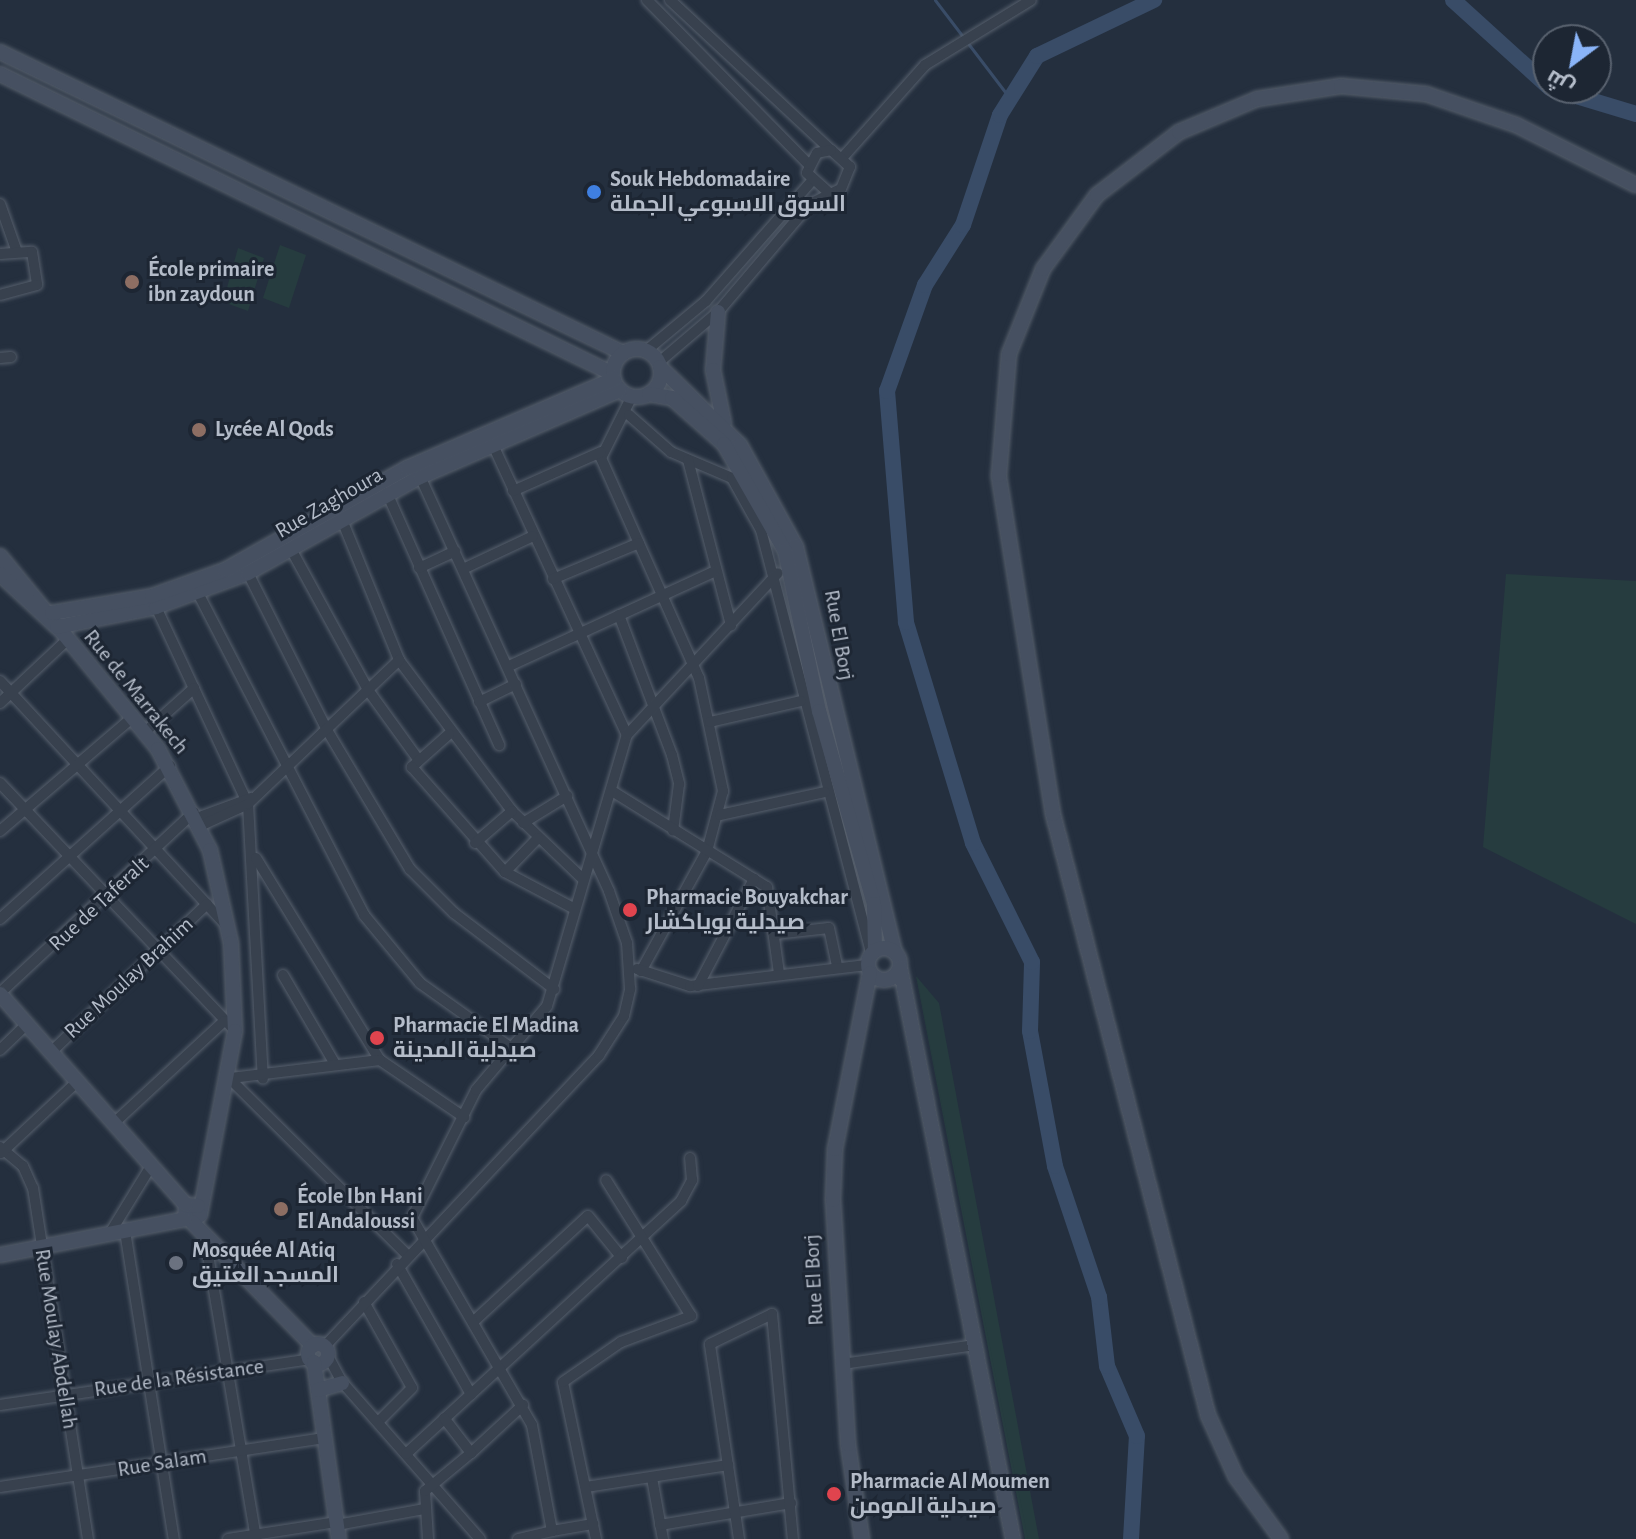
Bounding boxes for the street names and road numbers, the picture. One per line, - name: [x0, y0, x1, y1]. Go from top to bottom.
- street label: Rue Zaghoura: [271, 462, 387, 544]
- street label: Rue El Borj: [818, 588, 860, 682]
- street label: Rue de Marrakech: [78, 624, 194, 760]
- street label: Rue de Taferalt: [44, 851, 154, 957]
- street label: Rue Moulay Brahim: [59, 911, 199, 1045]
- street label: Rue El Borj: [798, 1234, 830, 1326]
- street label: Rue Moulay Abdellah: [29, 1247, 83, 1431]
- street label: Rue de la Résistance: [92, 1353, 266, 1403]
- street label: Rue Salam: [116, 1443, 208, 1483]

